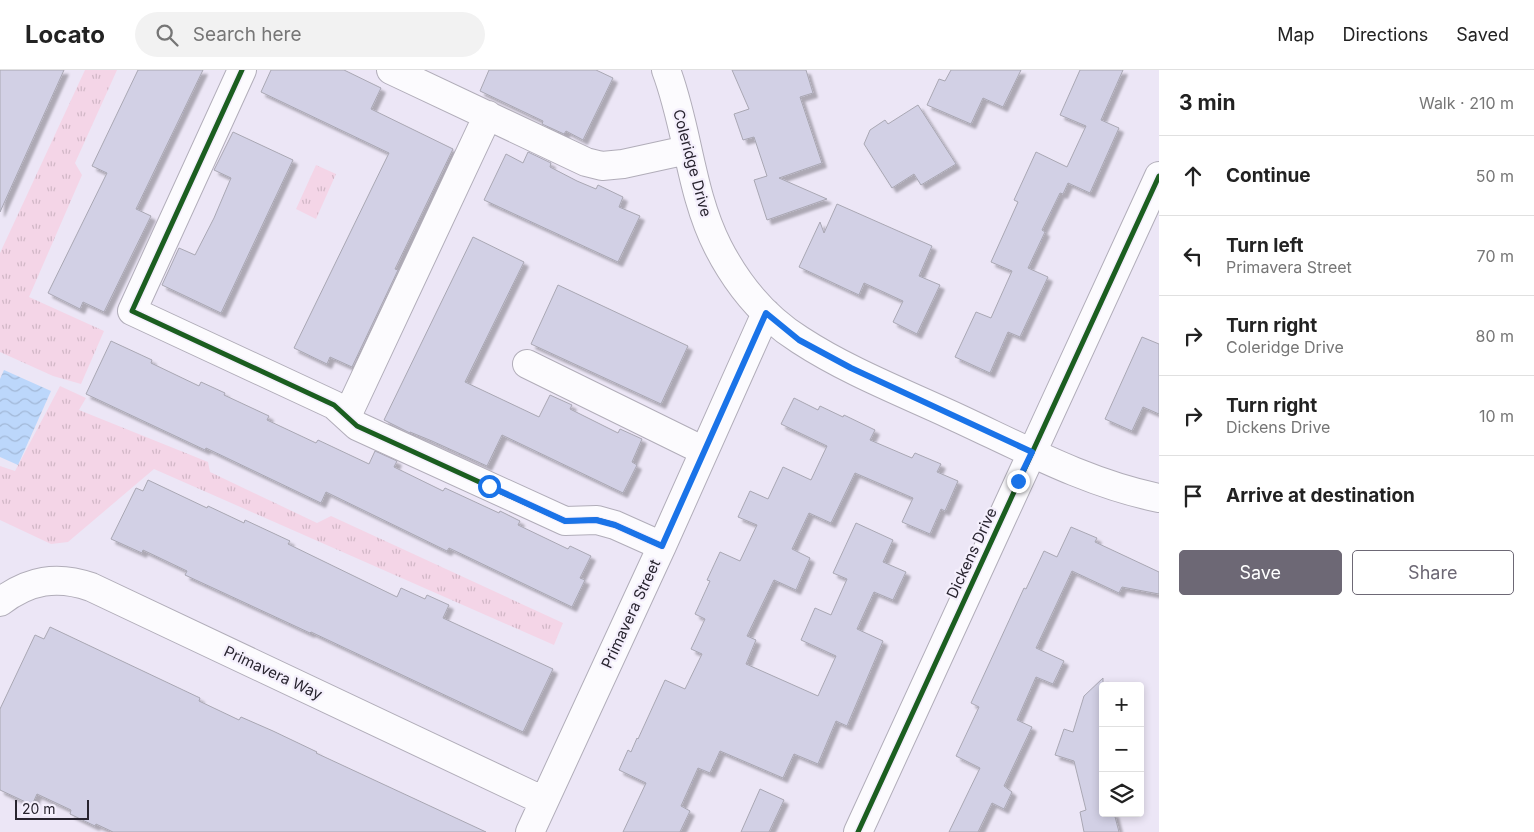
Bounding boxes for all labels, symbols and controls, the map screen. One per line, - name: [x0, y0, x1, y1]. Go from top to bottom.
- search box: [135, 12, 485, 57]
- text: Locato: [25, 20, 105, 49]
- icon: search: [153, 21, 181, 49]
- text: Search here: [193, 23, 301, 46]
- text: Map: [1277, 24, 1315, 45]
- text: Directions: [1343, 24, 1428, 45]
- text: Saved: [1456, 24, 1509, 45]
- text: 3 min: [1179, 90, 1235, 115]
- text: Walk · 210 m: [1419, 93, 1514, 113]
- street label: Coleridge Drive: [669, 107, 716, 219]
- icon: ahead: [1179, 162, 1207, 190]
- text: Continue: [1226, 164, 1311, 187]
- text: 50 m: [1476, 166, 1514, 186]
- text: Turn left: [1226, 234, 1304, 257]
- icon: left: [1179, 242, 1207, 270]
- text: 70 m: [1477, 246, 1514, 266]
- text: Primavera Street: [1226, 257, 1352, 277]
- text: Turn right: [1226, 314, 1317, 337]
- icon: right: [1179, 322, 1207, 350]
- text: 80 m: [1475, 326, 1514, 346]
- text: Coleridge Drive: [1226, 337, 1344, 357]
- text: Turn right: [1226, 394, 1317, 417]
- icon: right: [1179, 402, 1207, 430]
- text: 10 m: [1479, 406, 1514, 426]
- text: Dickens Drive: [1226, 417, 1330, 437]
- route end: [1007, 470, 1030, 493]
- route start: [478, 475, 501, 498]
- icon: arrive: [1179, 482, 1207, 510]
- text: Arrive at destination: [1226, 484, 1415, 507]
- street label: Dickens Drive: [942, 504, 1001, 601]
- button: Save: [1179, 550, 1342, 595]
- button: Share: [1352, 550, 1514, 595]
- street label: Primavera Street: [597, 556, 664, 671]
- street label: Primavera Way: [221, 641, 326, 704]
- map controls: [1099, 682, 1144, 817]
- button: +: [1099, 682, 1144, 727]
- button: −: [1099, 727, 1144, 772]
- button: layers: [1099, 772, 1144, 817]
- scale bar: [15, 797, 89, 820]
- text: 20 m: [22, 800, 56, 817]

